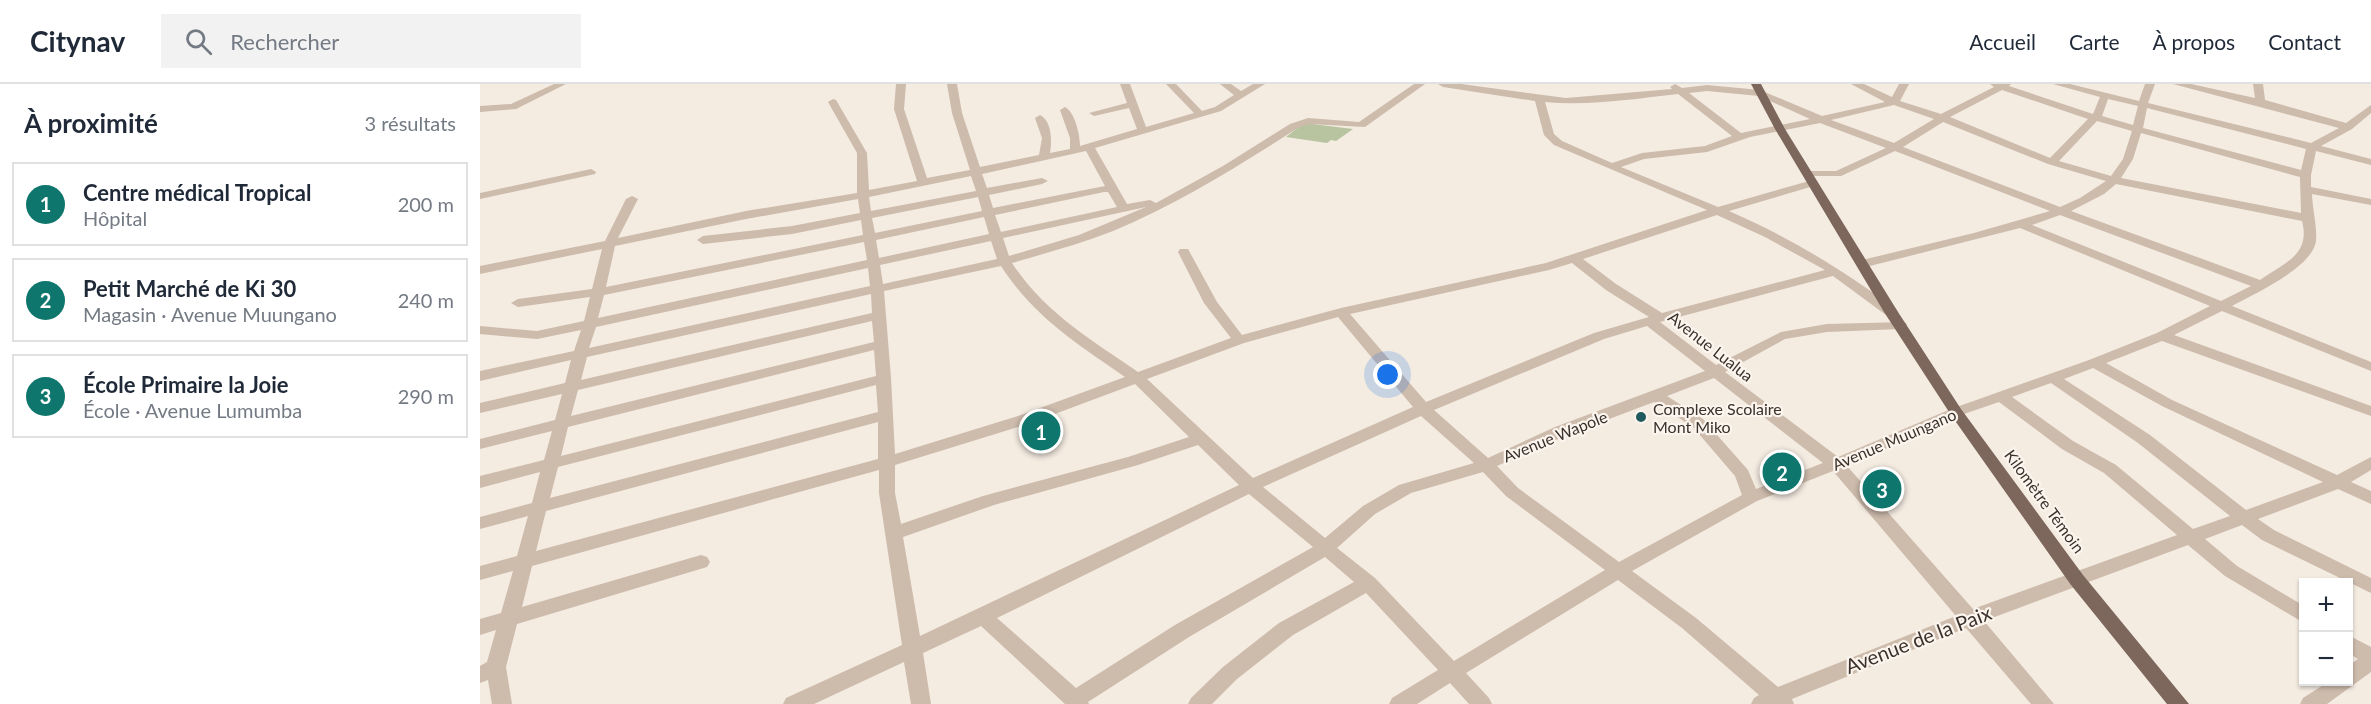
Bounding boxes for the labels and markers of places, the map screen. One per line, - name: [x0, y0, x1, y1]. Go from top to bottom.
- place label: Complexe Scolaire Mont Miko: [1653, 399, 1782, 436]
- pin: 1: [1022, 408, 1060, 454]
- marker: Complexe Scolaire Mont Miko: [1634, 410, 1648, 424]
- pin: 2: [1762, 450, 1802, 494]
- pin: 3: [1862, 466, 1902, 512]

